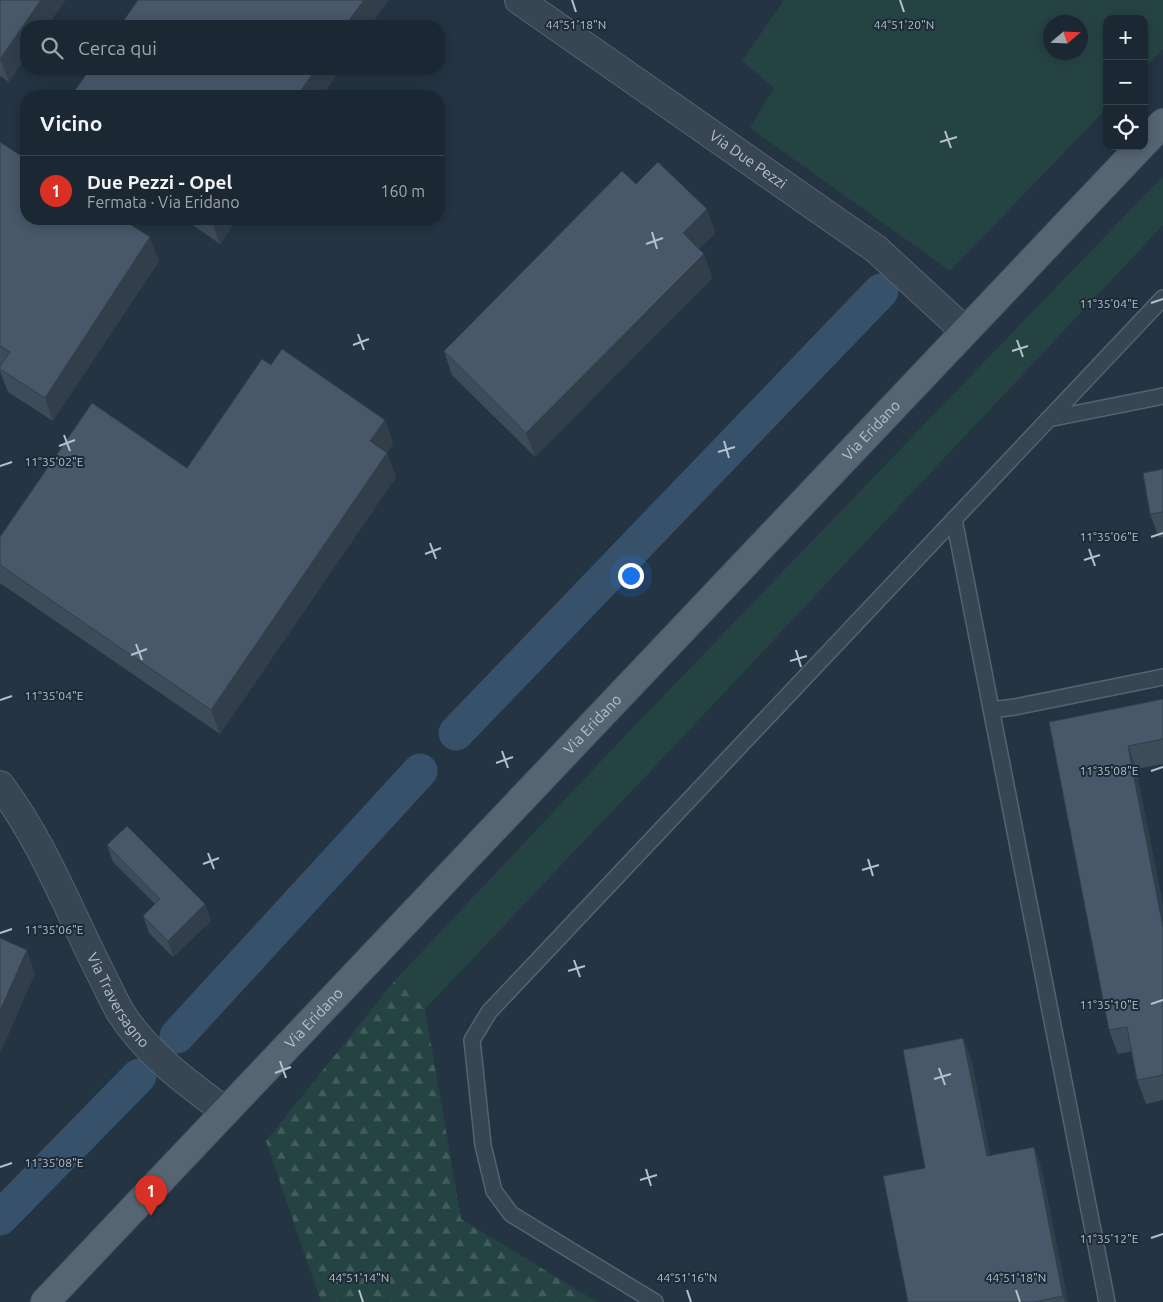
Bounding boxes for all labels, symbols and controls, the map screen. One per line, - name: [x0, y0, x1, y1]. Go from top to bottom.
- north arrow: [1043, 15, 1088, 60]
- map controls: [1103, 15, 1148, 150]
- button: +: [1103, 15, 1148, 60]
- text: 44°51'18"N: [546, 18, 606, 31]
- text: 44°51'20"N: [874, 18, 934, 31]
- search box: [20, 20, 445, 75]
- icon: search: [38, 34, 66, 62]
- text: Cerca qui: [78, 37, 157, 59]
- button: −: [1103, 60, 1148, 105]
- button: locate: [1103, 105, 1148, 150]
- text: Vicino: [40, 111, 102, 135]
- street label: Via Due Pezzi: [706, 126, 790, 192]
- text: Due Pezzi - Opel: [87, 171, 232, 193]
- text: 1: [51, 182, 61, 200]
- text: 160 m: [380, 182, 425, 200]
- text: Fermata · Via Eridano: [87, 193, 240, 211]
- text: 11°35'04"E: [1080, 297, 1139, 310]
- street label: Via Eridano: [838, 397, 903, 464]
- text: 11°35'02"E: [25, 455, 84, 468]
- text: 11°35'06"E: [1080, 530, 1139, 543]
- your location: [618, 563, 644, 589]
- text: 11°35'04"E: [25, 689, 84, 702]
- street label: Via Eridano: [560, 690, 625, 758]
- text: 11°35'08"E: [1080, 764, 1139, 777]
- text: 11°35'06"E: [25, 923, 84, 936]
- street label: Via Traversagno: [84, 950, 153, 1051]
- street label: Via Eridano: [281, 984, 346, 1052]
- text: 11°35'10"E: [1080, 998, 1139, 1011]
- text: 11°35'08"E: [25, 1156, 84, 1169]
- pin: 1: [135, 1175, 167, 1216]
- text: 11°35'12"E: [1080, 1232, 1139, 1245]
- text: 44°51'14"N: [329, 1271, 389, 1284]
- text: 44°51'16"N: [657, 1271, 717, 1284]
- text: 44°51'18"N: [986, 1271, 1046, 1284]

